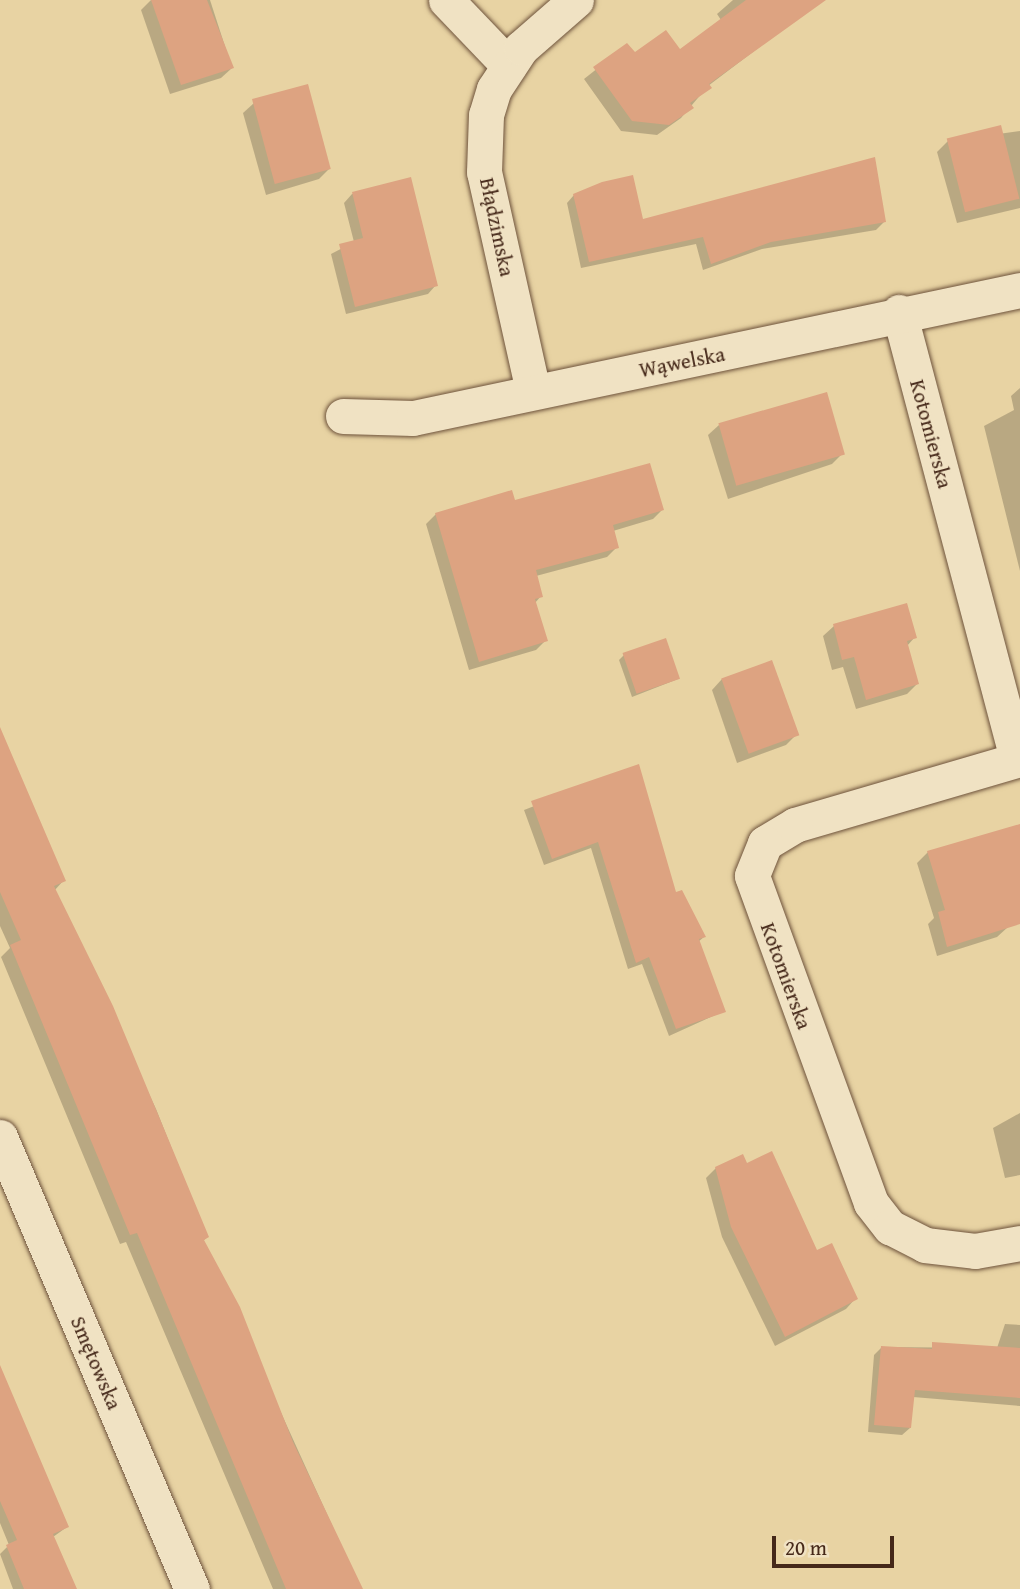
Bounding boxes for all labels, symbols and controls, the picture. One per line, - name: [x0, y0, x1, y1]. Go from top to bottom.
- street label: Błądzimska: [474, 175, 520, 279]
- street label: Wąwelska: [637, 341, 727, 383]
- street label: Kotomierska: [904, 377, 958, 491]
- street label: Kotomierska: [755, 919, 817, 1033]
- street label: Smętowska: [65, 1313, 127, 1413]
- scale bar: [775, 1522, 898, 1566]
- text: 20 m: [785, 1532, 827, 1563]

